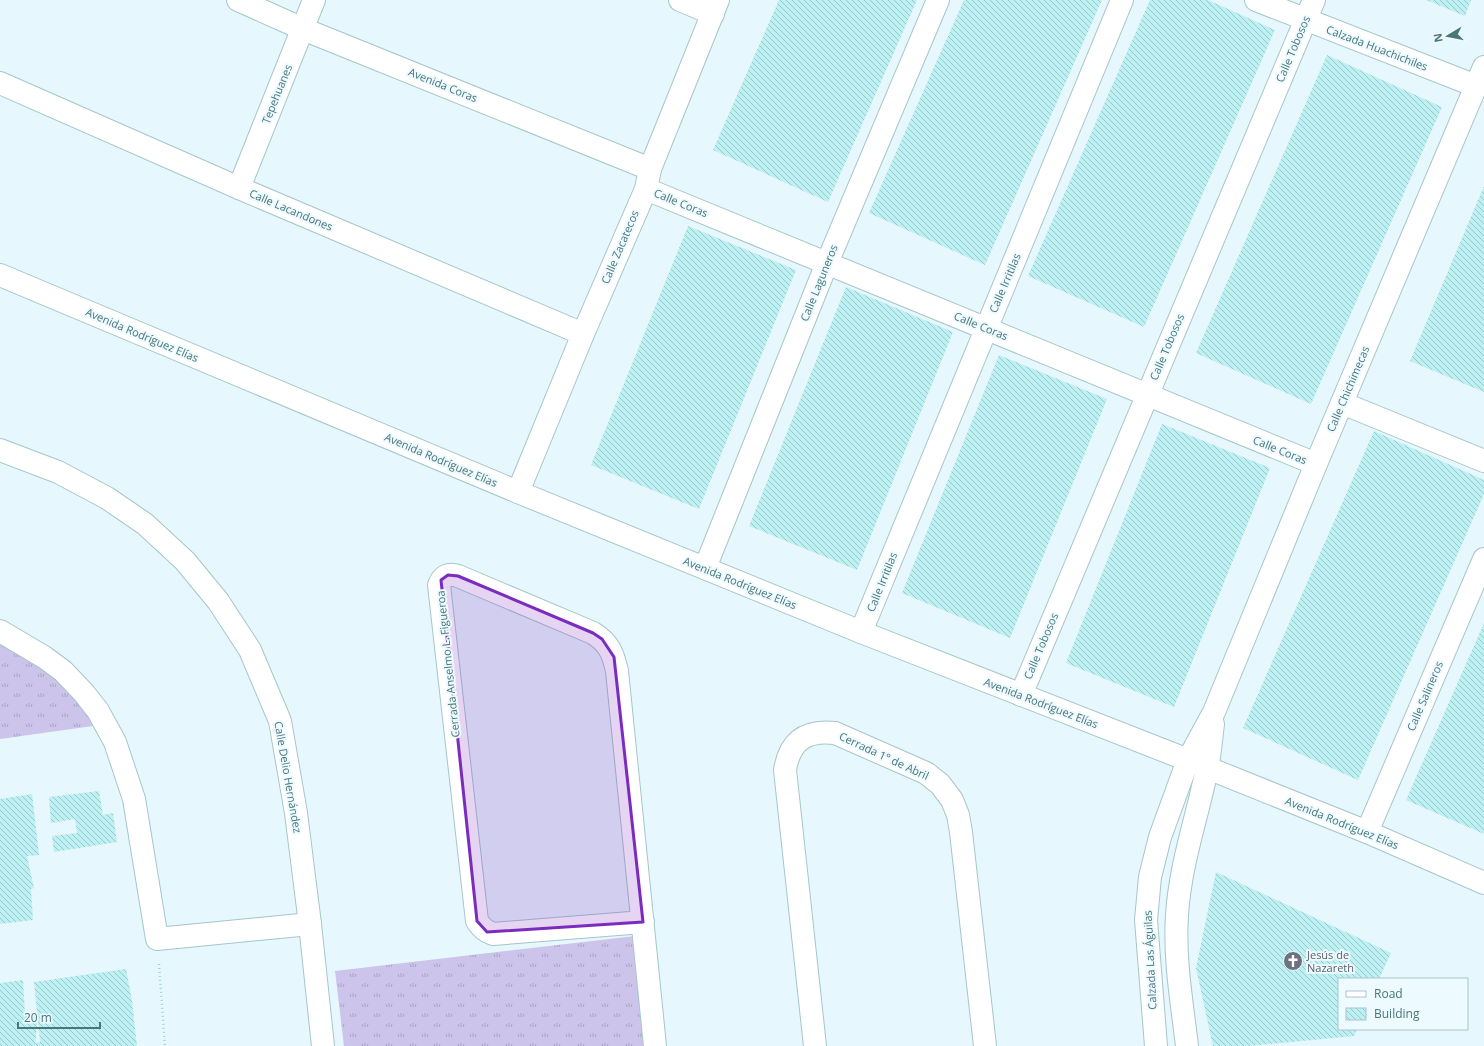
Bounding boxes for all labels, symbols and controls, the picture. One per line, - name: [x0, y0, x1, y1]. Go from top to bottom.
- street label: Calle Tobosos: [1272, 13, 1313, 84]
- north arrow: [1428, 16, 1468, 56]
- street label: Calzada Huachichiles: [1324, 21, 1430, 74]
- text: N: [1429, 32, 1446, 44]
- street label: Tepehuanes: [258, 62, 295, 126]
- street label: Avenida Coras: [406, 64, 480, 105]
- street label: Calle Lacandones: [247, 185, 335, 234]
- street label: Calle Coras: [652, 185, 710, 220]
- street label: Calle Zacatecos: [597, 208, 642, 286]
- street label: Calle Laguneros: [796, 242, 841, 323]
- street label: Calle Irritilas: [985, 251, 1024, 315]
- street label: Avenida Rodríguez Elías: [83, 304, 201, 365]
- street label: Calle Coras: [952, 308, 1010, 343]
- street label: Calle Tobosos: [1146, 311, 1187, 382]
- street label: Calle Chichimecas: [1323, 344, 1372, 434]
- street label: Avenida Rodríguez Elías: [382, 429, 500, 490]
- street label: Calle Coras: [1251, 432, 1309, 467]
- street label: Calle Irritilas: [863, 550, 900, 614]
- street label: Avenida Rodríguez Elías: [681, 553, 799, 612]
- street label: Cerrada Anselmo L. Figueroa: [432, 590, 463, 738]
- street label: Calle Tobosos: [1020, 610, 1061, 681]
- street label: Calle Salineros: [1403, 659, 1446, 733]
- street label: Avenida Rodríguez Elías: [982, 674, 1100, 731]
- street label: Calle Delio Hernández: [271, 720, 306, 834]
- street label: Cerrada 1° de Abril: [837, 728, 931, 783]
- street label: Avenida Rodríguez Elías: [1283, 793, 1401, 852]
- street label: Calzada Las Águilas: [1139, 910, 1160, 1010]
- place label: Jesús de Nazareth: [1306, 947, 1354, 975]
- church icon: Jesús de Nazareth: [1282, 950, 1304, 972]
- legend: [1338, 978, 1468, 1030]
- text: Road: [1374, 985, 1403, 1002]
- scale bar: [18, 1004, 100, 1030]
- text: Building: [1374, 1005, 1420, 1022]
- text: 20 m: [24, 1009, 52, 1026]

